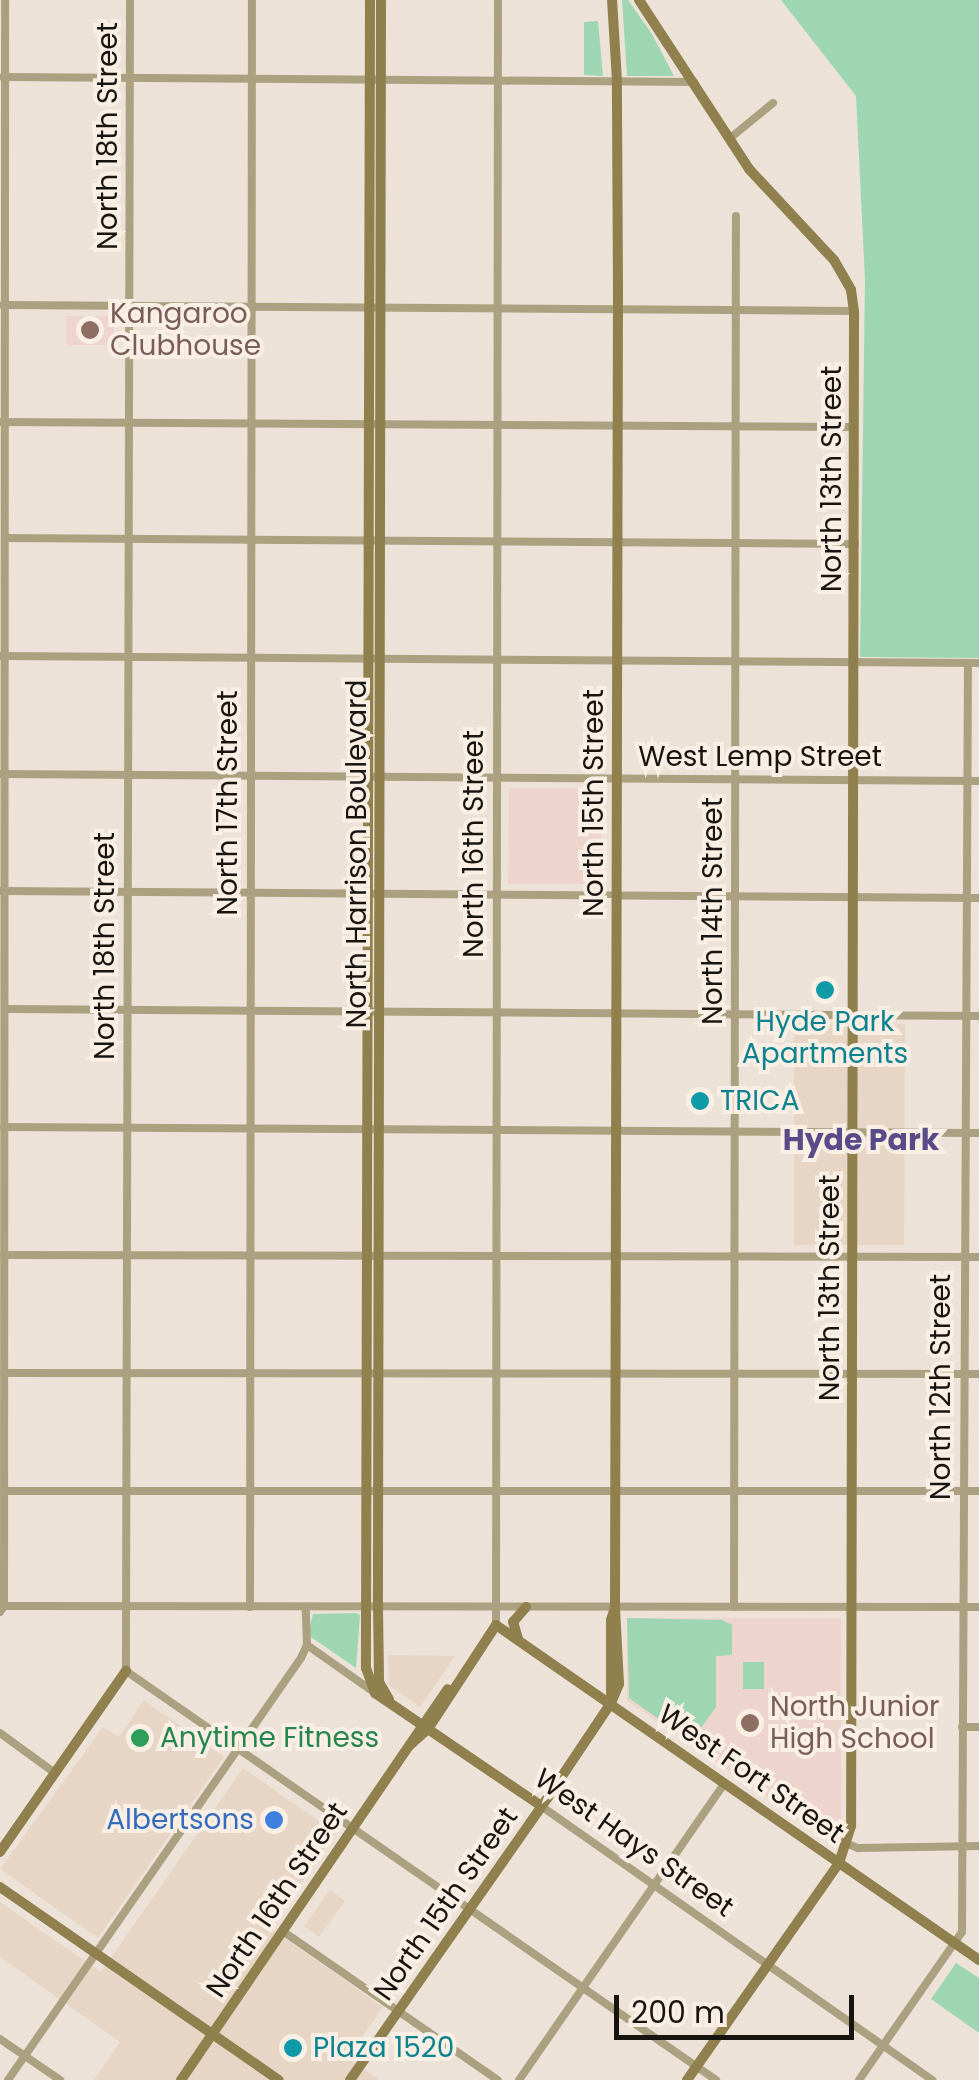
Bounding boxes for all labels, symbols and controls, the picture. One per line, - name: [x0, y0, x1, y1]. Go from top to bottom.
- street label: North 18th Street: [91, 22, 125, 250]
- place label: Kangaroo Clubhouse: [110, 297, 261, 363]
- marker: Kangaroo Clubhouse: [79, 319, 101, 341]
- street label: North 13th Street: [815, 366, 849, 592]
- street label: North Harrison Boulevard: [340, 680, 374, 1028]
- street label: North 15th Street: [577, 689, 611, 917]
- street label: North 17th Street: [211, 690, 245, 916]
- street label: North 16th Street: [457, 730, 491, 958]
- street label: West Lemp Street: [638, 740, 882, 774]
- street label: North 14th Street: [696, 797, 730, 1025]
- street label: North 18th Street: [88, 832, 122, 1060]
- marker: Hyde Park Apartments: [814, 979, 836, 1001]
- place label: Hyde Park Apartments: [742, 1005, 908, 1071]
- place label: TRICA: [720, 1084, 800, 1118]
- marker: TRICA: [689, 1090, 711, 1112]
- district label: Hyde Park: [783, 1122, 939, 1158]
- street label: North 13th Street: [813, 1175, 847, 1401]
- street label: North 12th Street: [924, 1274, 958, 1500]
- place label: North Junior High School: [770, 1690, 940, 1756]
- street label: West Fort Street: [652, 1697, 850, 1851]
- marker: North Junior High School: [739, 1712, 761, 1734]
- place label: Anytime Fitness: [160, 1721, 379, 1755]
- marker: Anytime Fitness: [129, 1727, 151, 1749]
- street label: West Hays Street: [528, 1762, 740, 1924]
- street label: North 16th Street: [199, 1796, 355, 2004]
- street label: North 15th Street: [367, 1801, 525, 2007]
- place label: Albertsons: [106, 1803, 254, 1837]
- marker: Albertsons: [263, 1809, 285, 1831]
- scale bar: [619, 1975, 859, 2037]
- text: 200 m: [631, 1991, 725, 2034]
- place label: Plaza 1520: [313, 2031, 454, 2065]
- marker: Plaza 1520: [282, 2037, 304, 2059]

